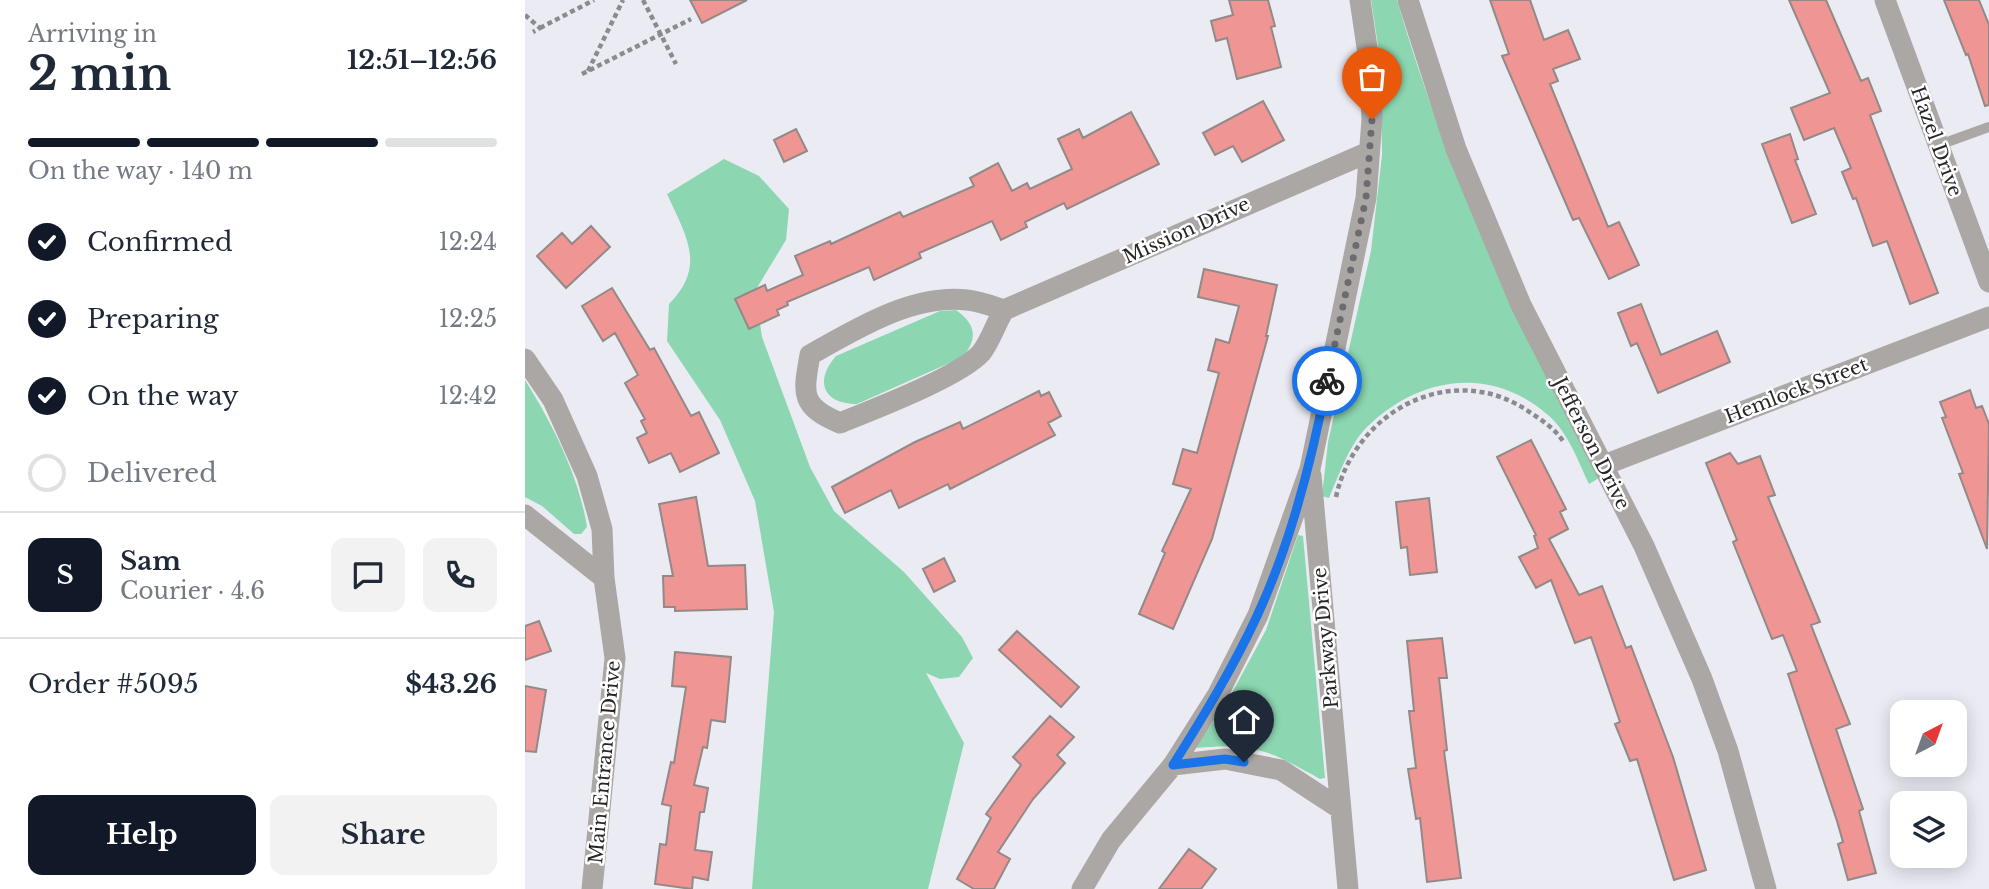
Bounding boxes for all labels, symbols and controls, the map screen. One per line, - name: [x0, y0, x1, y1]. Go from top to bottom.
- text: Arriving in: [28, 20, 157, 48]
- text: 12:51–12:56: [347, 44, 497, 76]
- text: 2 min: [28, 45, 171, 102]
- pin: [1342, 47, 1402, 119]
- icon: bag: [1353, 58, 1391, 96]
- street label: Hazel Drive: [1906, 83, 1967, 199]
- text: On the way · 140 m: [28, 157, 253, 185]
- street label: Mission Drive: [1119, 192, 1253, 269]
- icon: check: [28, 223, 66, 261]
- text: Confirmed: [87, 226, 232, 258]
- text: 12:24: [438, 228, 497, 256]
- icon: check: [28, 300, 66, 338]
- text: Preparing: [87, 303, 219, 335]
- text: 12:25: [439, 305, 497, 333]
- courier: [1292, 346, 1362, 416]
- street label: Hemlock Street: [1721, 352, 1872, 428]
- icon: bike: [1308, 362, 1346, 400]
- street label: Jefferson Drive: [1547, 371, 1635, 513]
- icon: check: [28, 377, 66, 415]
- text: On the way: [87, 380, 239, 412]
- text: 12:42: [438, 382, 497, 410]
- text: Delivered: [87, 457, 217, 489]
- button: chat: [331, 538, 405, 612]
- button: phone: [423, 538, 497, 612]
- text: Sam: [120, 545, 181, 577]
- text: S: [56, 559, 74, 591]
- street label: Parkway Drive: [1308, 566, 1343, 709]
- text: Courier · 4.6: [120, 577, 265, 605]
- street label: Main Entrance Drive: [584, 660, 625, 865]
- text: Order #5095: [28, 668, 199, 700]
- text: $43.26: [405, 668, 497, 700]
- pin: [1214, 690, 1274, 762]
- north arrow: [1890, 700, 1967, 777]
- map controls: [1890, 700, 1967, 868]
- icon: home: [1225, 701, 1263, 739]
- button: layers: [1890, 791, 1967, 868]
- button: Help: [28, 795, 256, 875]
- button: Share: [270, 795, 497, 875]

